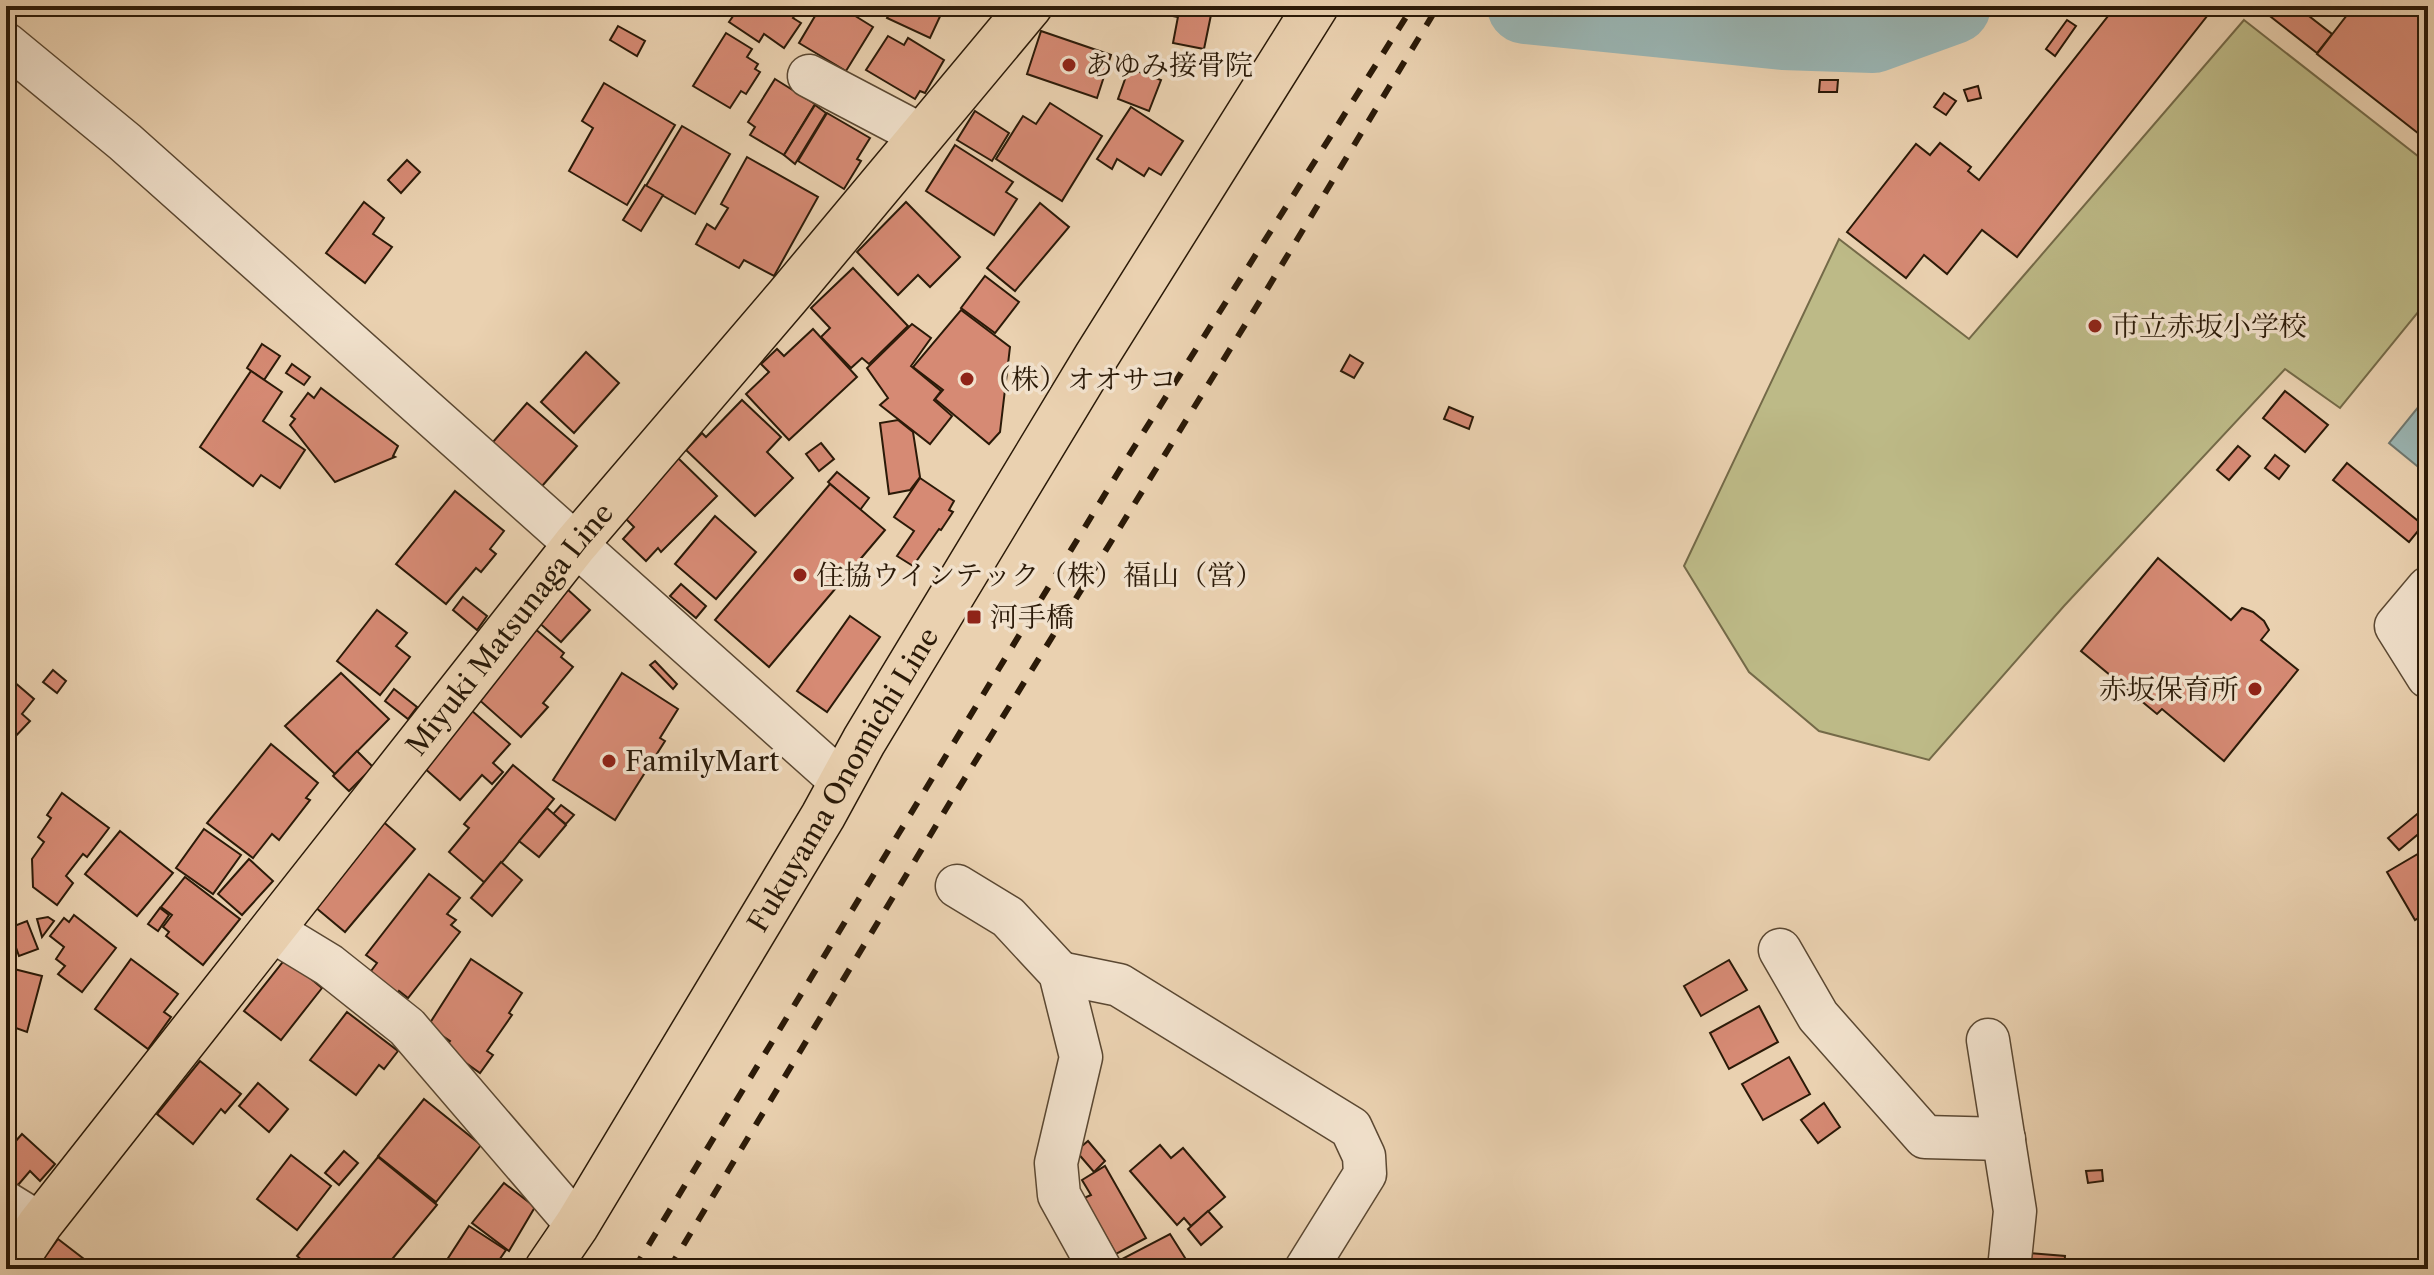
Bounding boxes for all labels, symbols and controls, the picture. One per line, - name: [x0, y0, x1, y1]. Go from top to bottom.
- place label: あゆみ接骨院: [1085, 48, 1253, 82]
- marker: あゆみ接骨院: [1060, 56, 1078, 74]
- place label: 市立赤坂小学校: [2111, 309, 2307, 343]
- marker: 市立赤坂小学校: [2086, 317, 2104, 335]
- place label: （株）オオサコ: [983, 362, 1177, 396]
- marker: （株）オオサコ: [958, 370, 976, 388]
- street label: Miyuki Matsunaga Line: [399, 496, 620, 762]
- place label: 住協ウインテック（株）福山（営）: [816, 558, 1263, 592]
- marker: 住協ウインテック（株）福山（営）: [791, 566, 809, 584]
- place label: 河手橋: [990, 600, 1074, 634]
- marker: 河手橋: [965, 608, 983, 626]
- street label: Fukuyama Onomichi Line: [740, 621, 946, 938]
- place label: 赤坂保育所: [2099, 672, 2239, 706]
- marker: 赤坂保育所: [2246, 680, 2264, 698]
- place label: FamilyMart: [625, 744, 779, 778]
- marker: FamilyMart: [600, 752, 618, 770]

